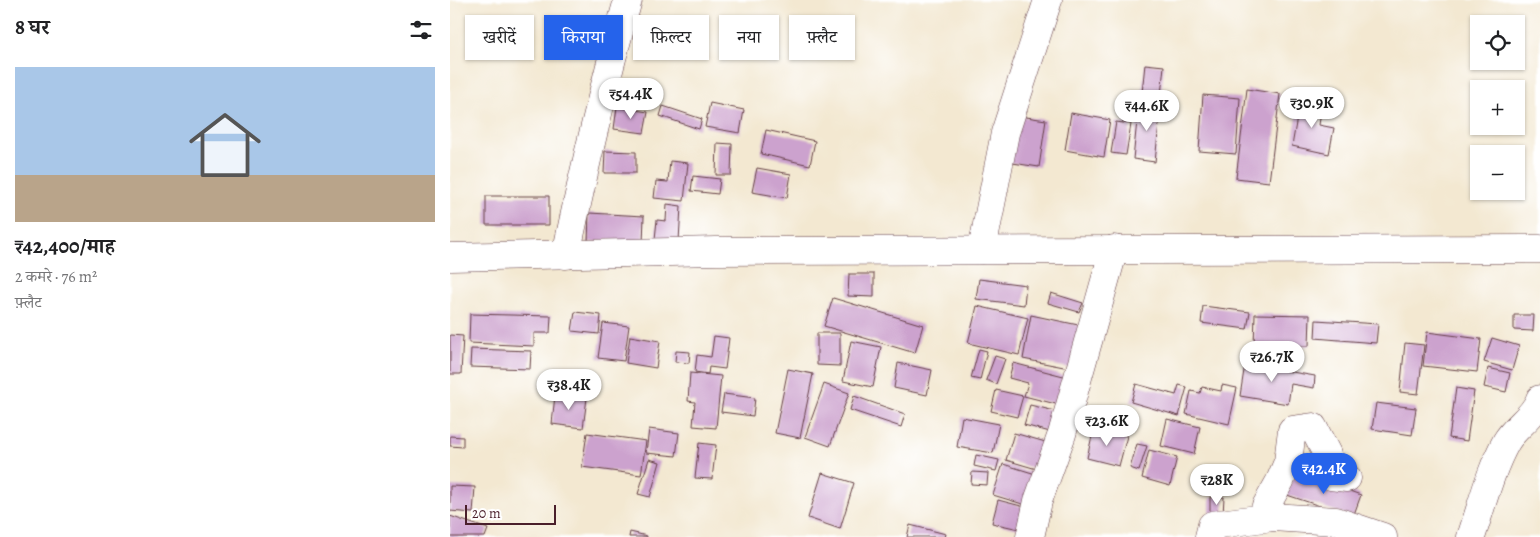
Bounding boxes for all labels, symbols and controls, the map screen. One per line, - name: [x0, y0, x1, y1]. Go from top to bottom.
- text: 8 घर: [15, 13, 50, 41]
- chip: खरीदें: [465, 15, 534, 60]
- chip: किराया: [544, 15, 623, 60]
- chip: फ़िल्टर: [633, 15, 709, 60]
- chip: नया: [719, 15, 779, 60]
- chip: फ़्लैट: [789, 15, 855, 60]
- map controls: [1470, 15, 1525, 200]
- button: locate: [1470, 15, 1525, 70]
- icon: filters: [407, 16, 435, 44]
- pin: ₹54.4K: [590, 78, 672, 120]
- button: +: [1470, 80, 1525, 135]
- text: ₹54.4K: [610, 83, 652, 105]
- pin: ₹30.9K: [1271, 86, 1353, 129]
- pin: ₹44.6K: [1106, 90, 1188, 132]
- text: ₹30.9K: [1290, 92, 1334, 114]
- text: ₹44.6K: [1125, 95, 1169, 117]
- icon: home: [180, 100, 270, 190]
- button: −: [1470, 145, 1525, 200]
- text: ₹42,400/माह: [15, 232, 115, 260]
- text: 2 कमरे · 76 m²: [15, 266, 97, 288]
- text: फ़्लैट: [15, 292, 42, 314]
- pin: ₹26.7K: [1231, 340, 1313, 383]
- text: ₹26.7K: [1251, 346, 1293, 368]
- pin: ₹38.4K: [528, 368, 610, 411]
- text: ₹38.4K: [548, 374, 590, 396]
- pin: ₹23.6K: [1066, 404, 1148, 447]
- text: ₹23.6K: [1086, 410, 1128, 432]
- pin: ₹42.4K: [1283, 452, 1365, 495]
- text: ₹42.4K: [1302, 458, 1346, 480]
- pin: ₹28K: [1187, 464, 1247, 506]
- text: ₹28K: [1201, 469, 1233, 491]
- scale bar: [465, 502, 556, 525]
- text: 20 m: [472, 504, 501, 523]

